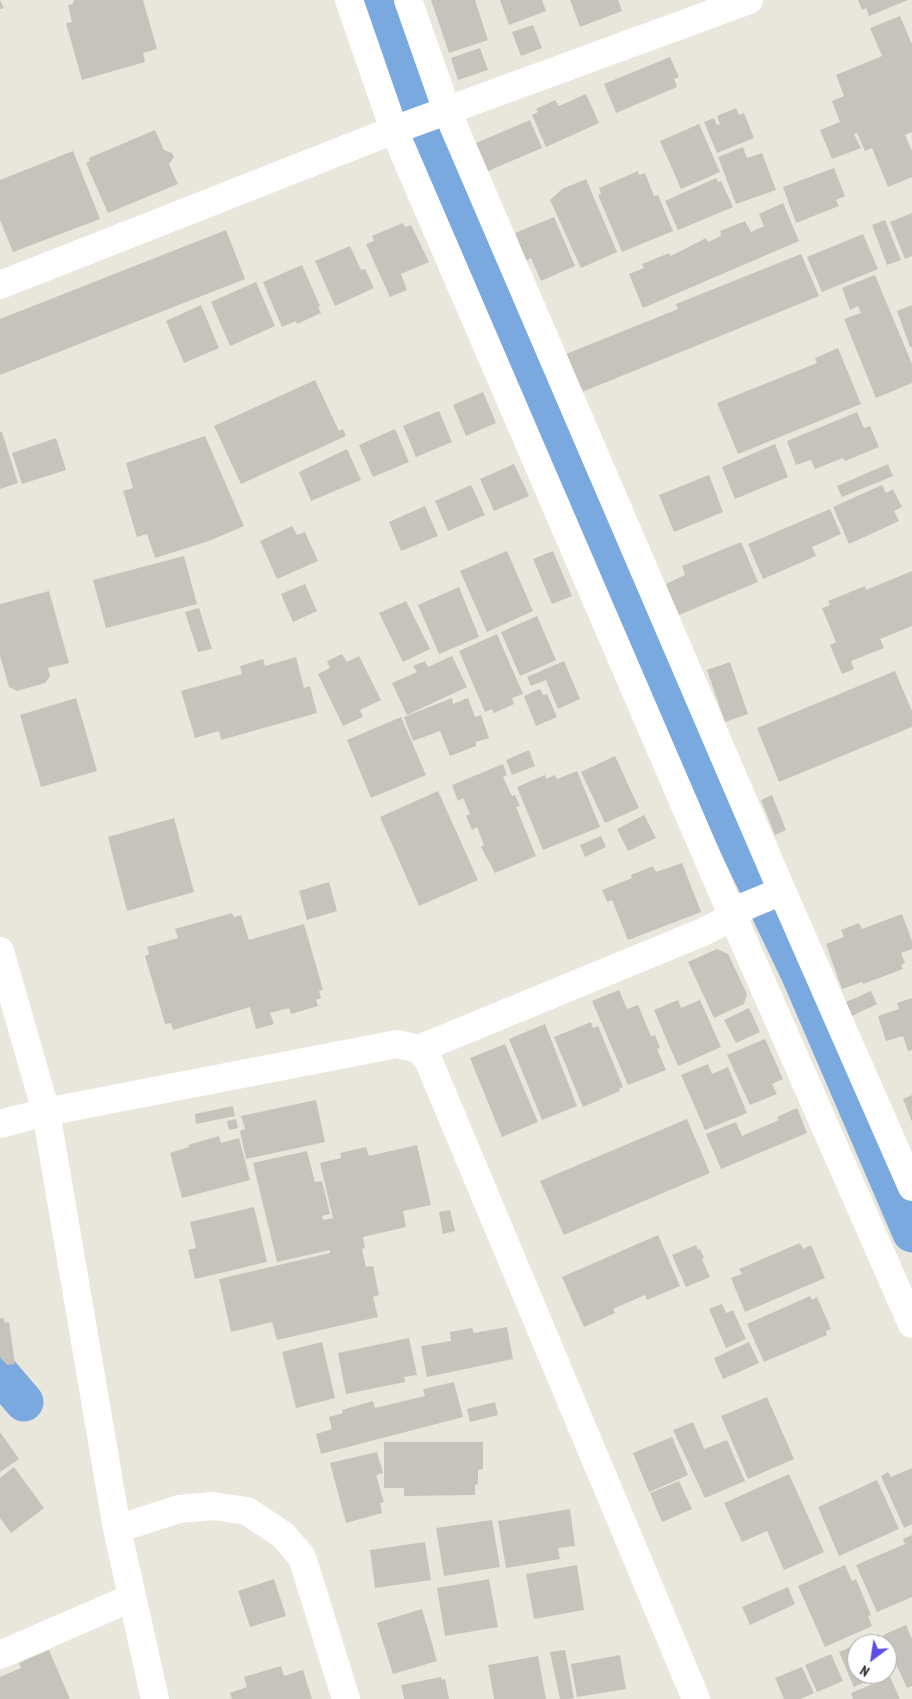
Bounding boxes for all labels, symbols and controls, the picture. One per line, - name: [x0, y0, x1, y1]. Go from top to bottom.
- north arrow: [847, 1634, 897, 1684]
- text: N: [857, 1661, 873, 1681]

